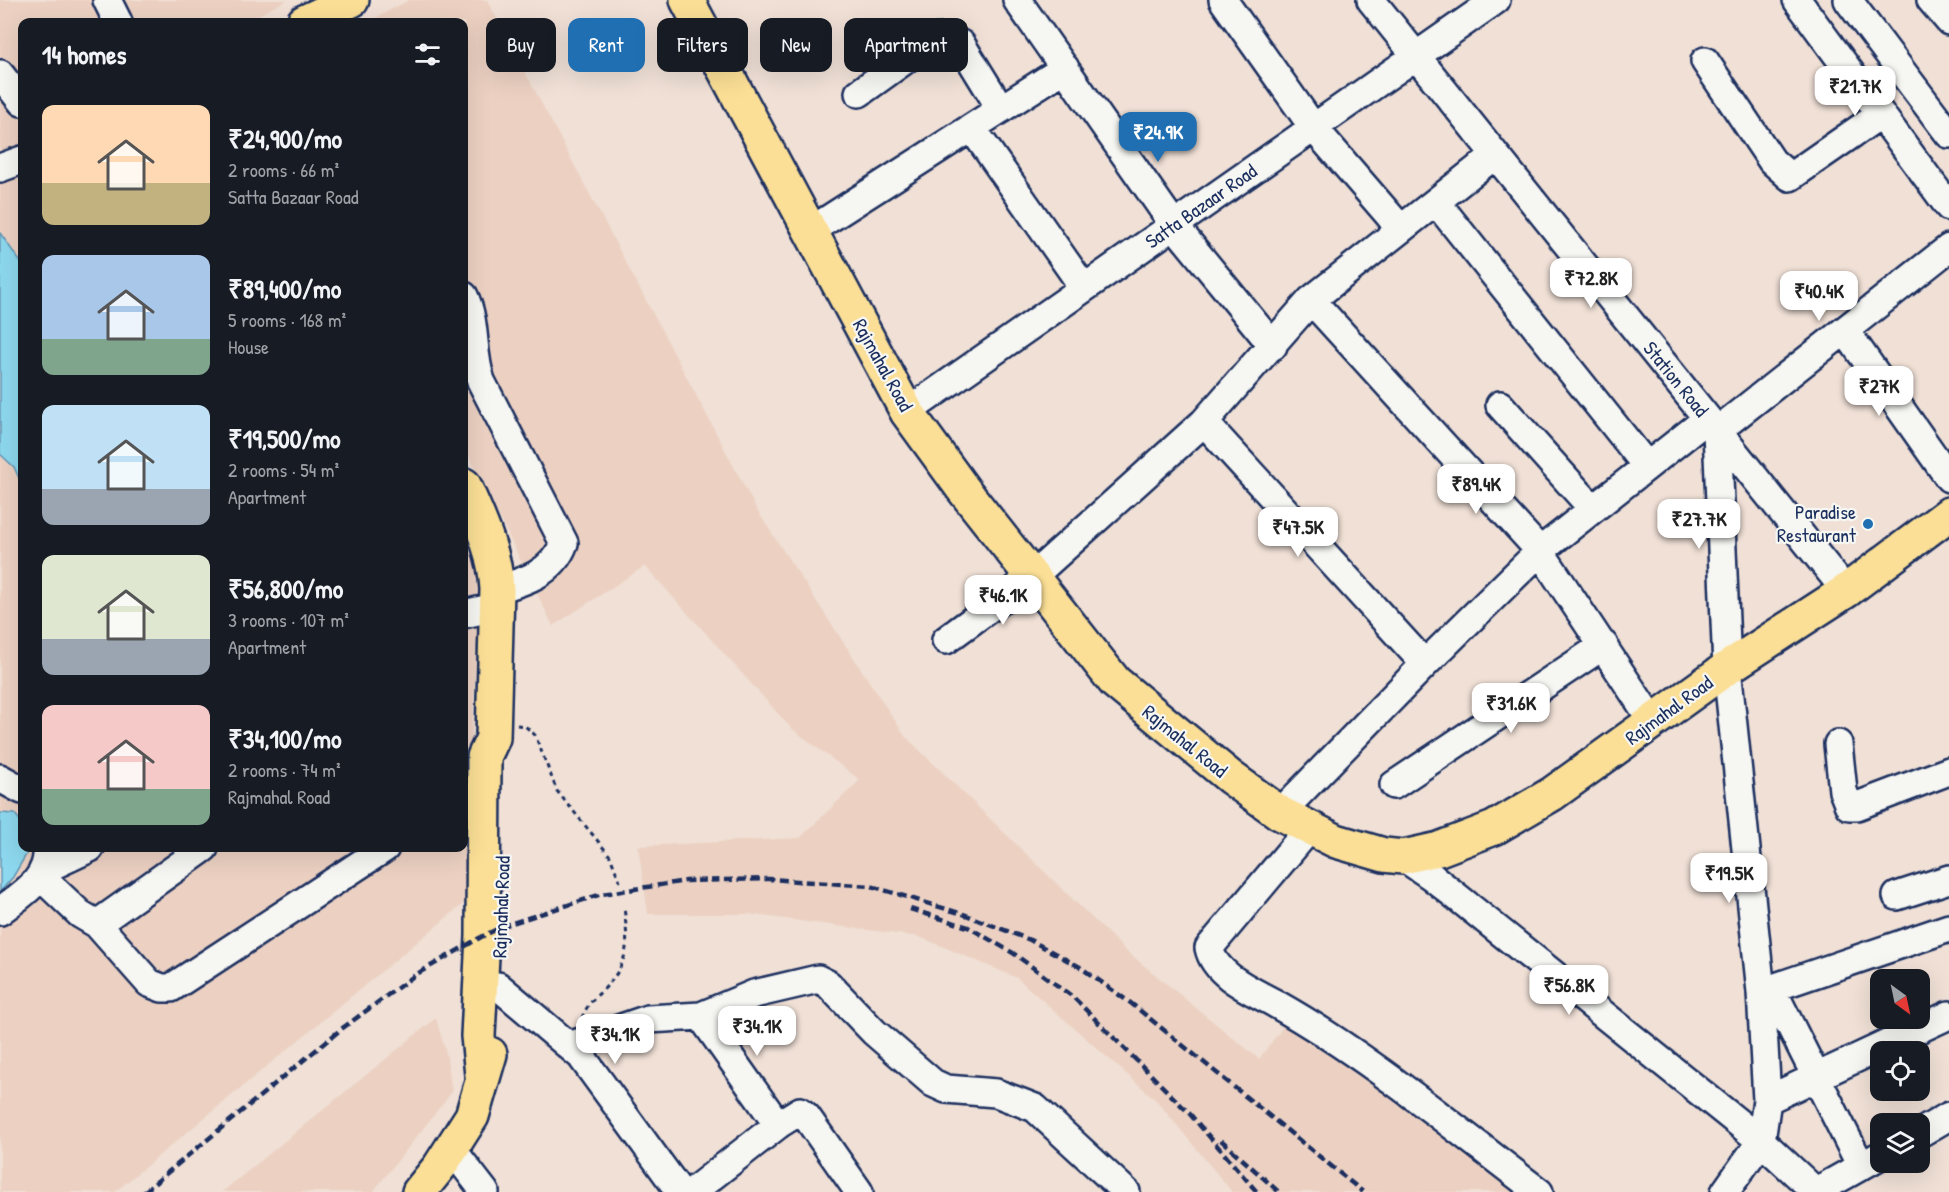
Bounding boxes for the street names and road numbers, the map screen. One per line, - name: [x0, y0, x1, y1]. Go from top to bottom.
- street label: Satta Bazaar Road: [1140, 157, 1262, 254]
- street label: Rajmahal Road: [847, 314, 920, 416]
- street label: Station Road: [1638, 335, 1715, 422]
- street label: Rajmahal Road: [1620, 669, 1718, 750]
- street label: Rajmahal Road: [1137, 698, 1234, 783]
- street label: Rajmahal Road: [485, 855, 516, 958]

